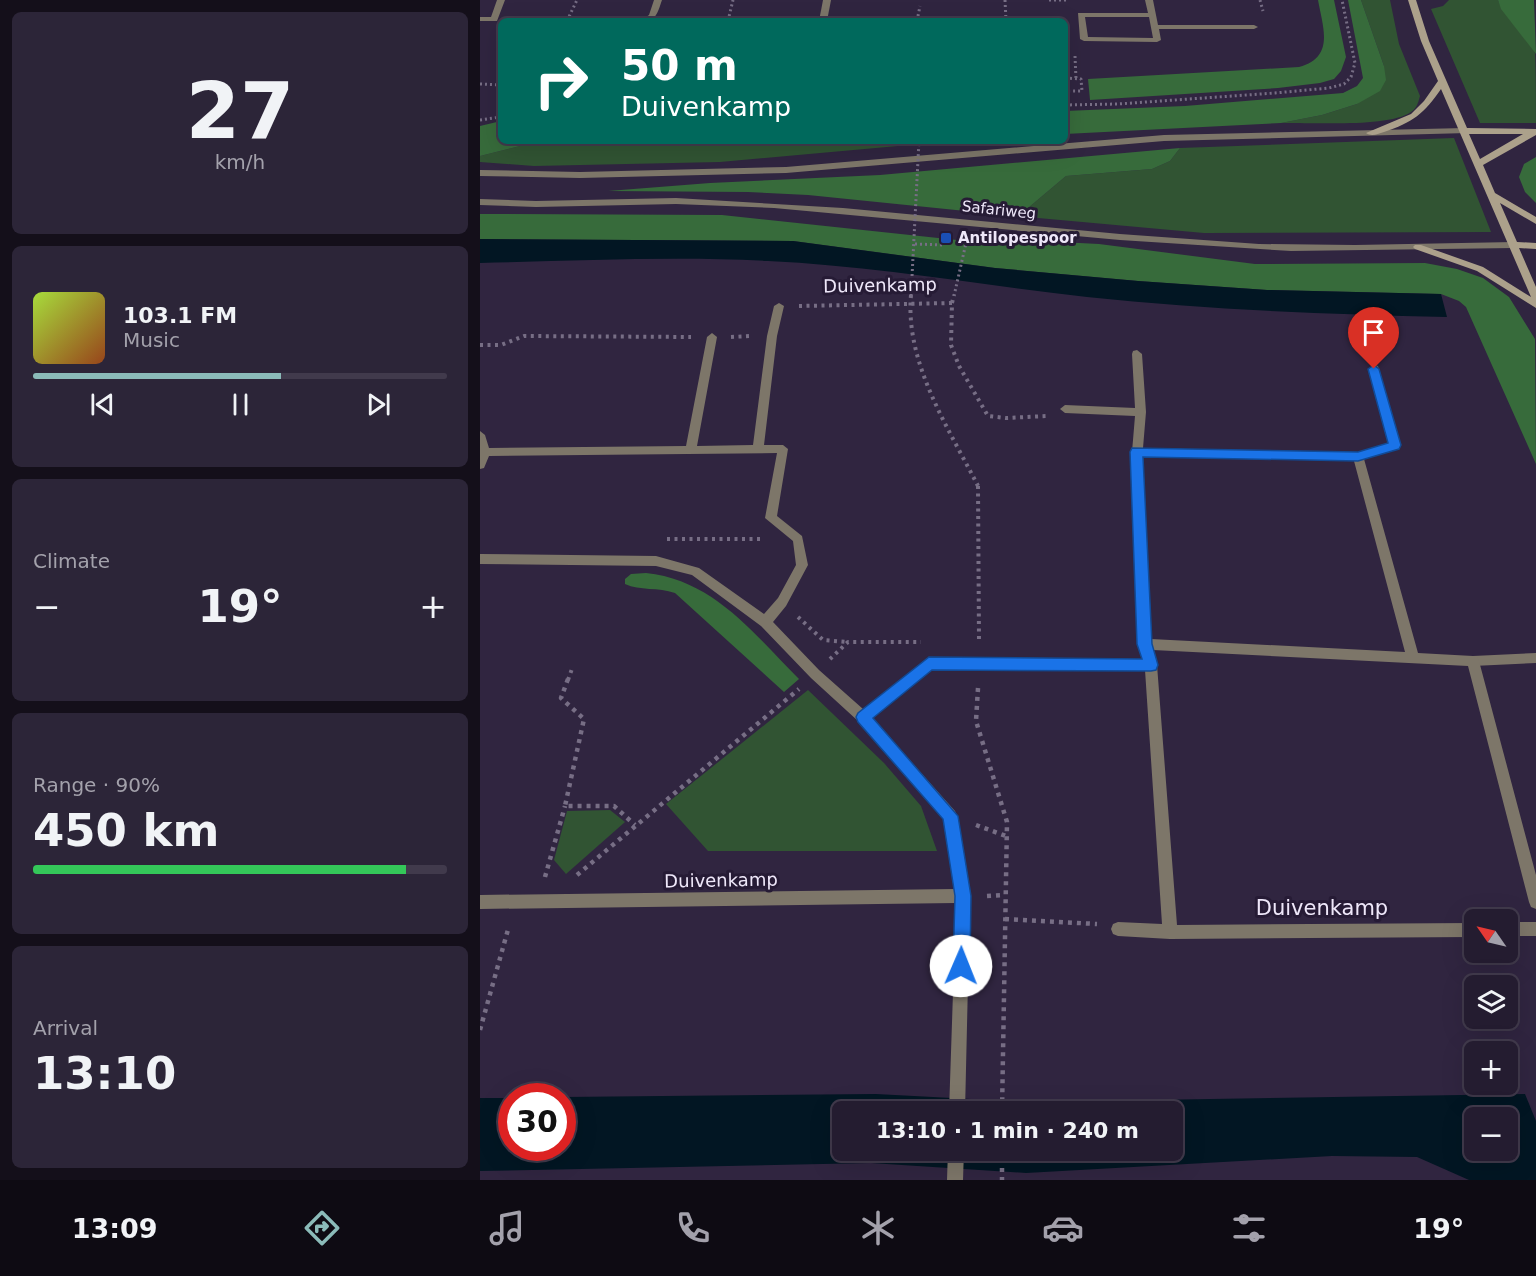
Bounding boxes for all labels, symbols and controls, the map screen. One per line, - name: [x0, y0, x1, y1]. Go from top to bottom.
- text: 50 m: [621, 41, 738, 90]
- icon: right: [522, 42, 600, 120]
- text: 27: [186, 66, 294, 156]
- text: Duivenkamp: [621, 91, 791, 122]
- text: km/h: [215, 150, 265, 174]
- street label: Safariweg: [961, 197, 1037, 223]
- place label: Antilopespoor: [958, 229, 1077, 247]
- marker: Antilopespoor: [939, 231, 953, 245]
- street label: Duivenkamp: [823, 274, 937, 296]
- text: 103.1 FM: [123, 303, 237, 328]
- pin: [1348, 307, 1399, 369]
- icon: arrive: [1357, 316, 1390, 349]
- text: Music: [123, 328, 180, 352]
- icon: previous: [86, 388, 119, 421]
- icon: pause: [224, 388, 257, 421]
- icon: next: [362, 388, 395, 421]
- text: Climate: [33, 549, 110, 573]
- text: 19°: [197, 580, 283, 633]
- text: −: [33, 587, 61, 626]
- text: +: [419, 587, 447, 626]
- text: Range · 90%: [33, 773, 160, 797]
- text: 450 km: [33, 804, 219, 857]
- street label: Duivenkamp: [664, 869, 778, 891]
- street label: Duivenkamp: [1256, 896, 1388, 920]
- north arrow: [1464, 909, 1518, 963]
- map controls: [1464, 909, 1518, 1161]
- position arrow: [929, 934, 993, 998]
- button: layers: [1464, 975, 1518, 1029]
- text: Arrival: [33, 1016, 98, 1040]
- button: +: [1464, 1041, 1518, 1095]
- text: 13:10: [33, 1047, 176, 1100]
- speed limit sign: 30: [498, 1083, 576, 1161]
- button: −: [1464, 1107, 1518, 1161]
- text: 13:10 · 1 min · 240 m: [876, 1118, 1139, 1143]
- icon: directions: [301, 1207, 343, 1249]
- icon: music: [486, 1207, 528, 1249]
- icon: phone: [672, 1207, 714, 1249]
- icon: climate: [857, 1207, 899, 1249]
- icon: car: [1042, 1207, 1084, 1249]
- icon: filters: [1228, 1207, 1270, 1249]
- text: 13:09: [72, 1213, 158, 1244]
- text: 19°: [1413, 1213, 1464, 1244]

